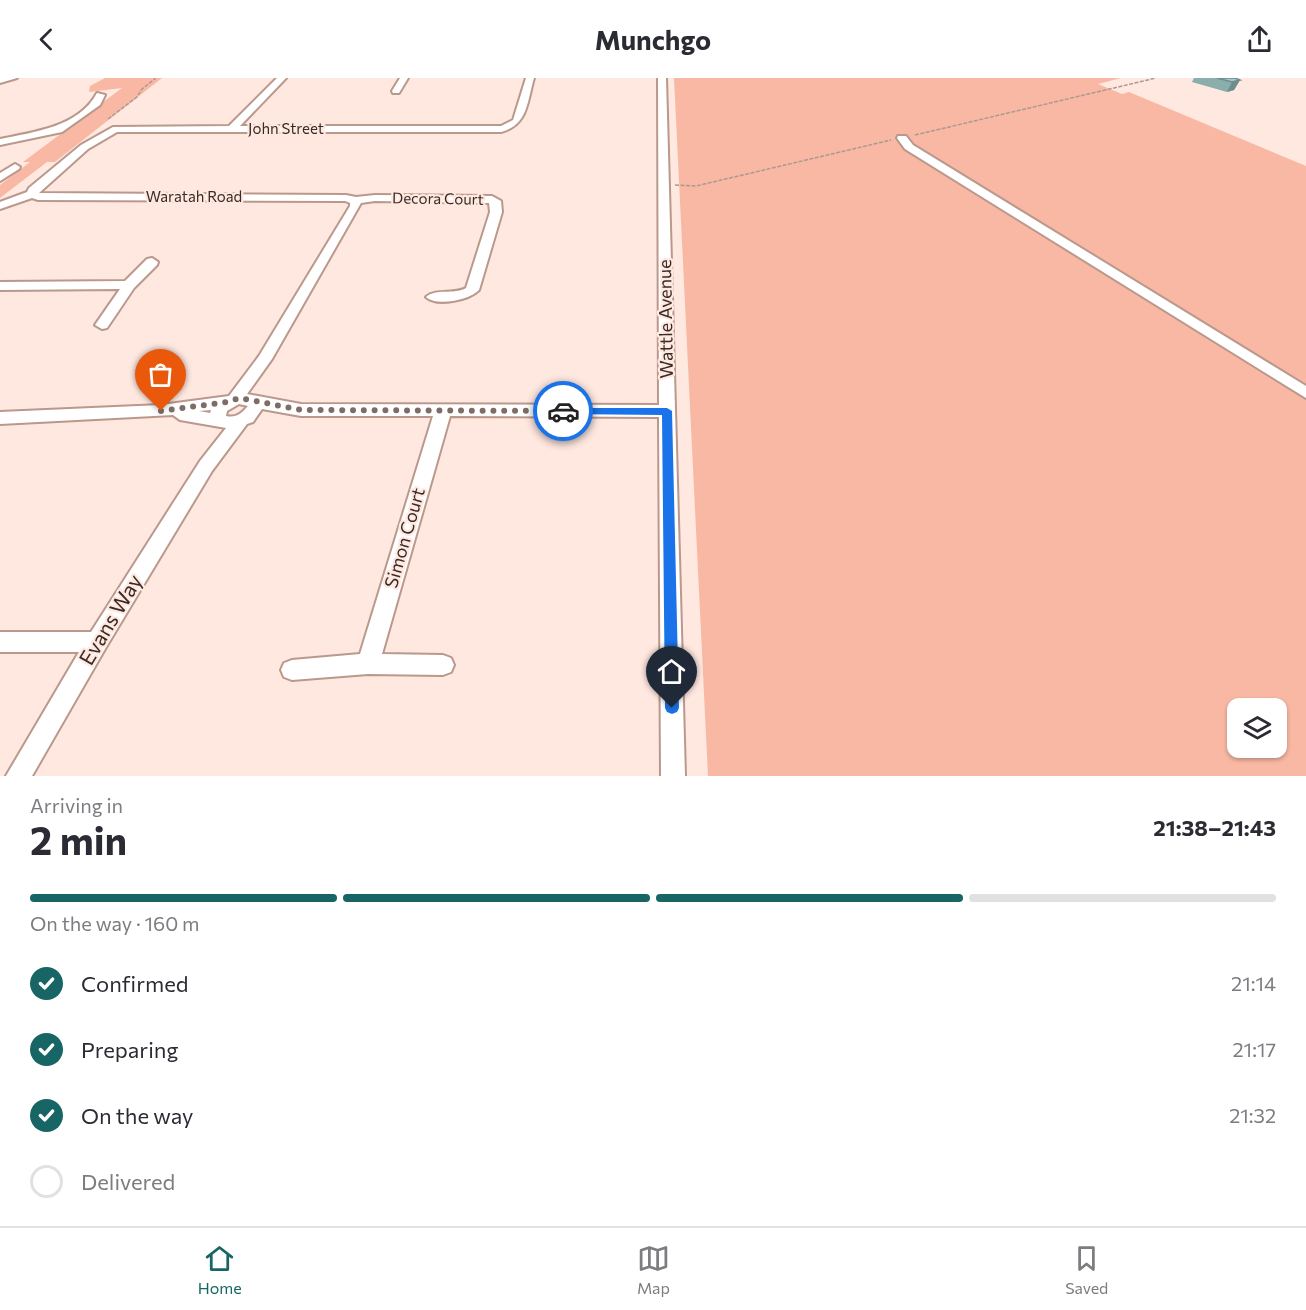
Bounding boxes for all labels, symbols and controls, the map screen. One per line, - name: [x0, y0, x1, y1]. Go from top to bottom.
- icon: back: [30, 23, 63, 56]
- text: Munchgo: [595, 23, 711, 56]
- icon: share: [1243, 23, 1276, 56]
- street label: John Street: [248, 119, 324, 137]
- street label: Waratah Road: [146, 187, 242, 205]
- street label: Decora Court: [392, 188, 484, 208]
- street label: Wattle Avenue: [653, 259, 677, 379]
- pin: [135, 349, 186, 411]
- icon: bag: [144, 358, 177, 391]
- courier: [533, 381, 593, 441]
- icon: car: [547, 395, 580, 428]
- street label: Simon Court: [379, 485, 429, 590]
- street label: Evans Way: [73, 569, 147, 669]
- pin: [646, 646, 697, 708]
- icon: home: [655, 655, 688, 688]
- map controls: [1227, 698, 1287, 758]
- button: layers: [1227, 698, 1287, 758]
- text: Arriving in: [30, 793, 123, 817]
- text: 21:38–21:43: [1153, 814, 1276, 841]
- text: 2 min: [30, 815, 127, 863]
- text: On the way · 160 m: [30, 911, 199, 935]
- icon: check: [30, 967, 63, 1000]
- text: Confirmed: [81, 970, 188, 997]
- text: 21:14: [1231, 971, 1276, 995]
- icon: check: [30, 1033, 63, 1066]
- text: Preparing: [81, 1036, 178, 1063]
- text: 21:17: [1233, 1037, 1276, 1061]
- icon: check: [30, 1099, 63, 1132]
- text: On the way: [81, 1102, 193, 1129]
- text: 21:32: [1229, 1103, 1276, 1127]
- text: Delivered: [81, 1168, 175, 1195]
- tab: Home: [198, 1242, 242, 1297]
- tab: Map: [637, 1242, 670, 1297]
- tab: Saved: [1065, 1242, 1108, 1297]

